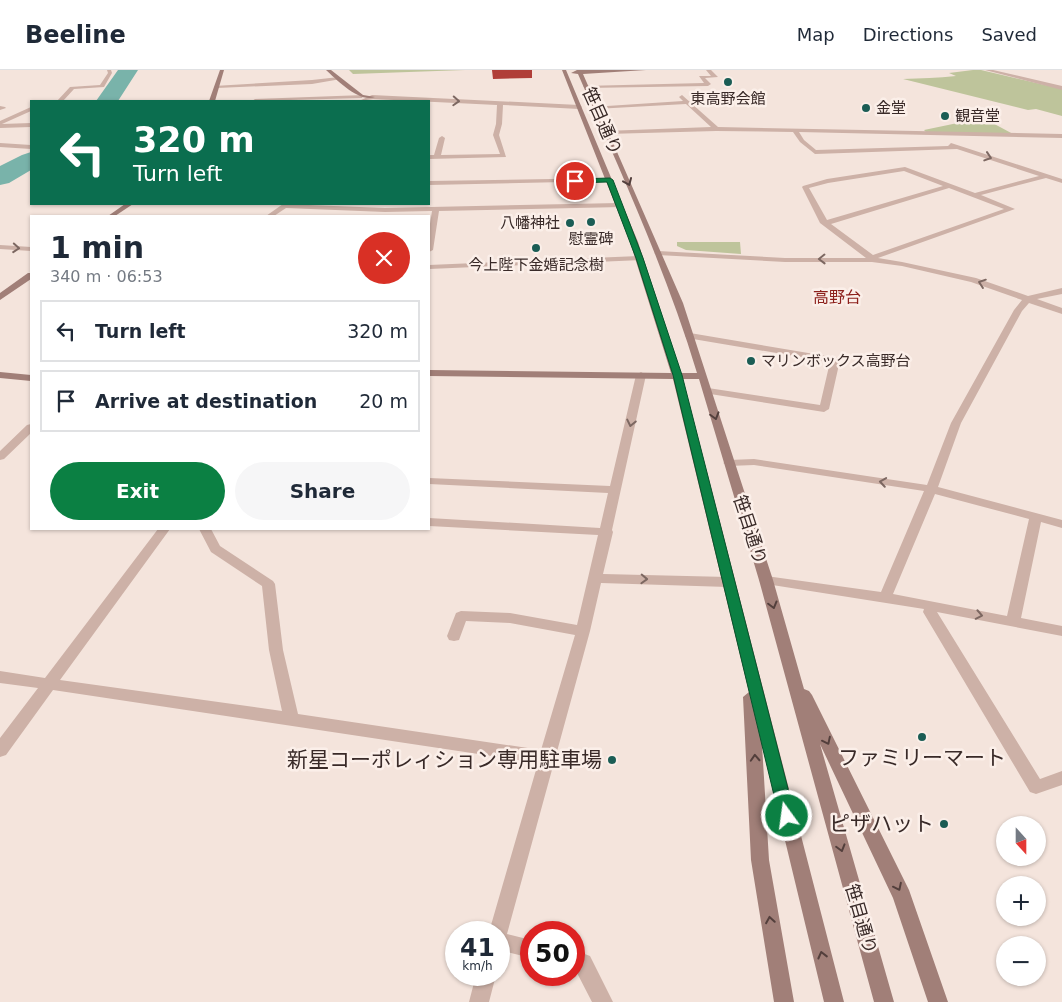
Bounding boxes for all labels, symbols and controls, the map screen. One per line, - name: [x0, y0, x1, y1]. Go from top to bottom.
- text: Beeline: [25, 21, 126, 49]
- text: Map: [797, 24, 835, 45]
- text: Directions: [863, 24, 953, 45]
- text: Saved: [981, 24, 1037, 45]
- marker: 東高野会館: [722, 76, 734, 88]
- street label: 笹目通り: [578, 84, 627, 158]
- place label: 東高野会館: [690, 90, 766, 108]
- one-way arrow: [452, 95, 460, 106]
- place label: 金堂: [876, 99, 906, 117]
- marker: 金堂: [860, 102, 872, 114]
- place label: 観音堂: [955, 107, 1000, 125]
- marker: 観音堂: [939, 110, 951, 122]
- icon: left: [50, 120, 115, 185]
- text: 320 m: [133, 120, 255, 160]
- one-way arrow: [983, 151, 992, 161]
- pin: [554, 160, 596, 202]
- text: Turn left: [133, 161, 222, 186]
- icon: arrive: [561, 167, 589, 195]
- one-way arrow: [623, 177, 633, 185]
- place label: 八幡神社: [500, 214, 560, 232]
- marker: 慰霊碑: [585, 216, 597, 228]
- marker: 八幡神社: [564, 217, 576, 229]
- text: 1 min: [50, 230, 144, 265]
- place label: 慰霊碑: [568, 230, 614, 248]
- button: close: [358, 232, 410, 284]
- one-way arrow: [12, 242, 20, 253]
- marker: 今上陛下金婚記念樹: [530, 242, 542, 254]
- one-way arrow: [818, 254, 826, 265]
- place label: 今上陛下金婚記念樹: [468, 256, 604, 274]
- text: 340 m · 06:53: [50, 267, 163, 286]
- one-way arrow: [978, 279, 987, 289]
- district label: 高野台: [813, 288, 861, 307]
- icon: left: [52, 317, 80, 345]
- text: Turn left: [95, 320, 186, 342]
- text: 320 m: [347, 320, 408, 342]
- place label: マリンボックス高野台: [761, 352, 911, 370]
- marker: マリンボックス高野台: [745, 355, 757, 367]
- icon: arrive: [52, 387, 80, 415]
- text: Arrive at destination: [95, 390, 317, 412]
- text: 20 m: [359, 390, 408, 412]
- one-way arrow: [710, 411, 720, 419]
- one-way arrow: [626, 419, 637, 427]
- button: Exit: [50, 462, 225, 520]
- button: Share: [235, 462, 410, 520]
- one-way arrow: [879, 477, 887, 488]
- street label: 笹目通り: [729, 492, 772, 567]
- one-way arrow: [641, 574, 649, 585]
- one-way arrow: [767, 600, 777, 608]
- one-way arrow: [975, 609, 983, 619]
- marker: ファミリーマート: [916, 731, 928, 743]
- one-way arrow: [821, 736, 831, 745]
- place label: ファミリーマート: [838, 746, 1006, 770]
- place label: 新星コーポレィション専用駐車場: [287, 748, 602, 772]
- marker: 新星コーポレィション専用駐車場: [606, 754, 618, 766]
- one-way arrow: [749, 754, 760, 762]
- position arrow: [760, 789, 812, 841]
- place label: ピザハット: [829, 812, 934, 836]
- north arrow: [996, 816, 1046, 866]
- map controls: [996, 816, 1046, 986]
- marker: ピザハット: [938, 818, 950, 830]
- one-way arrow: [835, 843, 846, 852]
- button: +: [996, 876, 1046, 926]
- street label: 笹目通り: [841, 881, 881, 956]
- one-way arrow: [892, 882, 902, 891]
- one-way arrow: [765, 915, 775, 924]
- speed limit sign: 50: [520, 921, 585, 986]
- text: 41: [460, 933, 495, 962]
- button: −: [996, 936, 1046, 986]
- one-way arrow: [817, 950, 828, 959]
- text: km/h: [462, 959, 493, 973]

